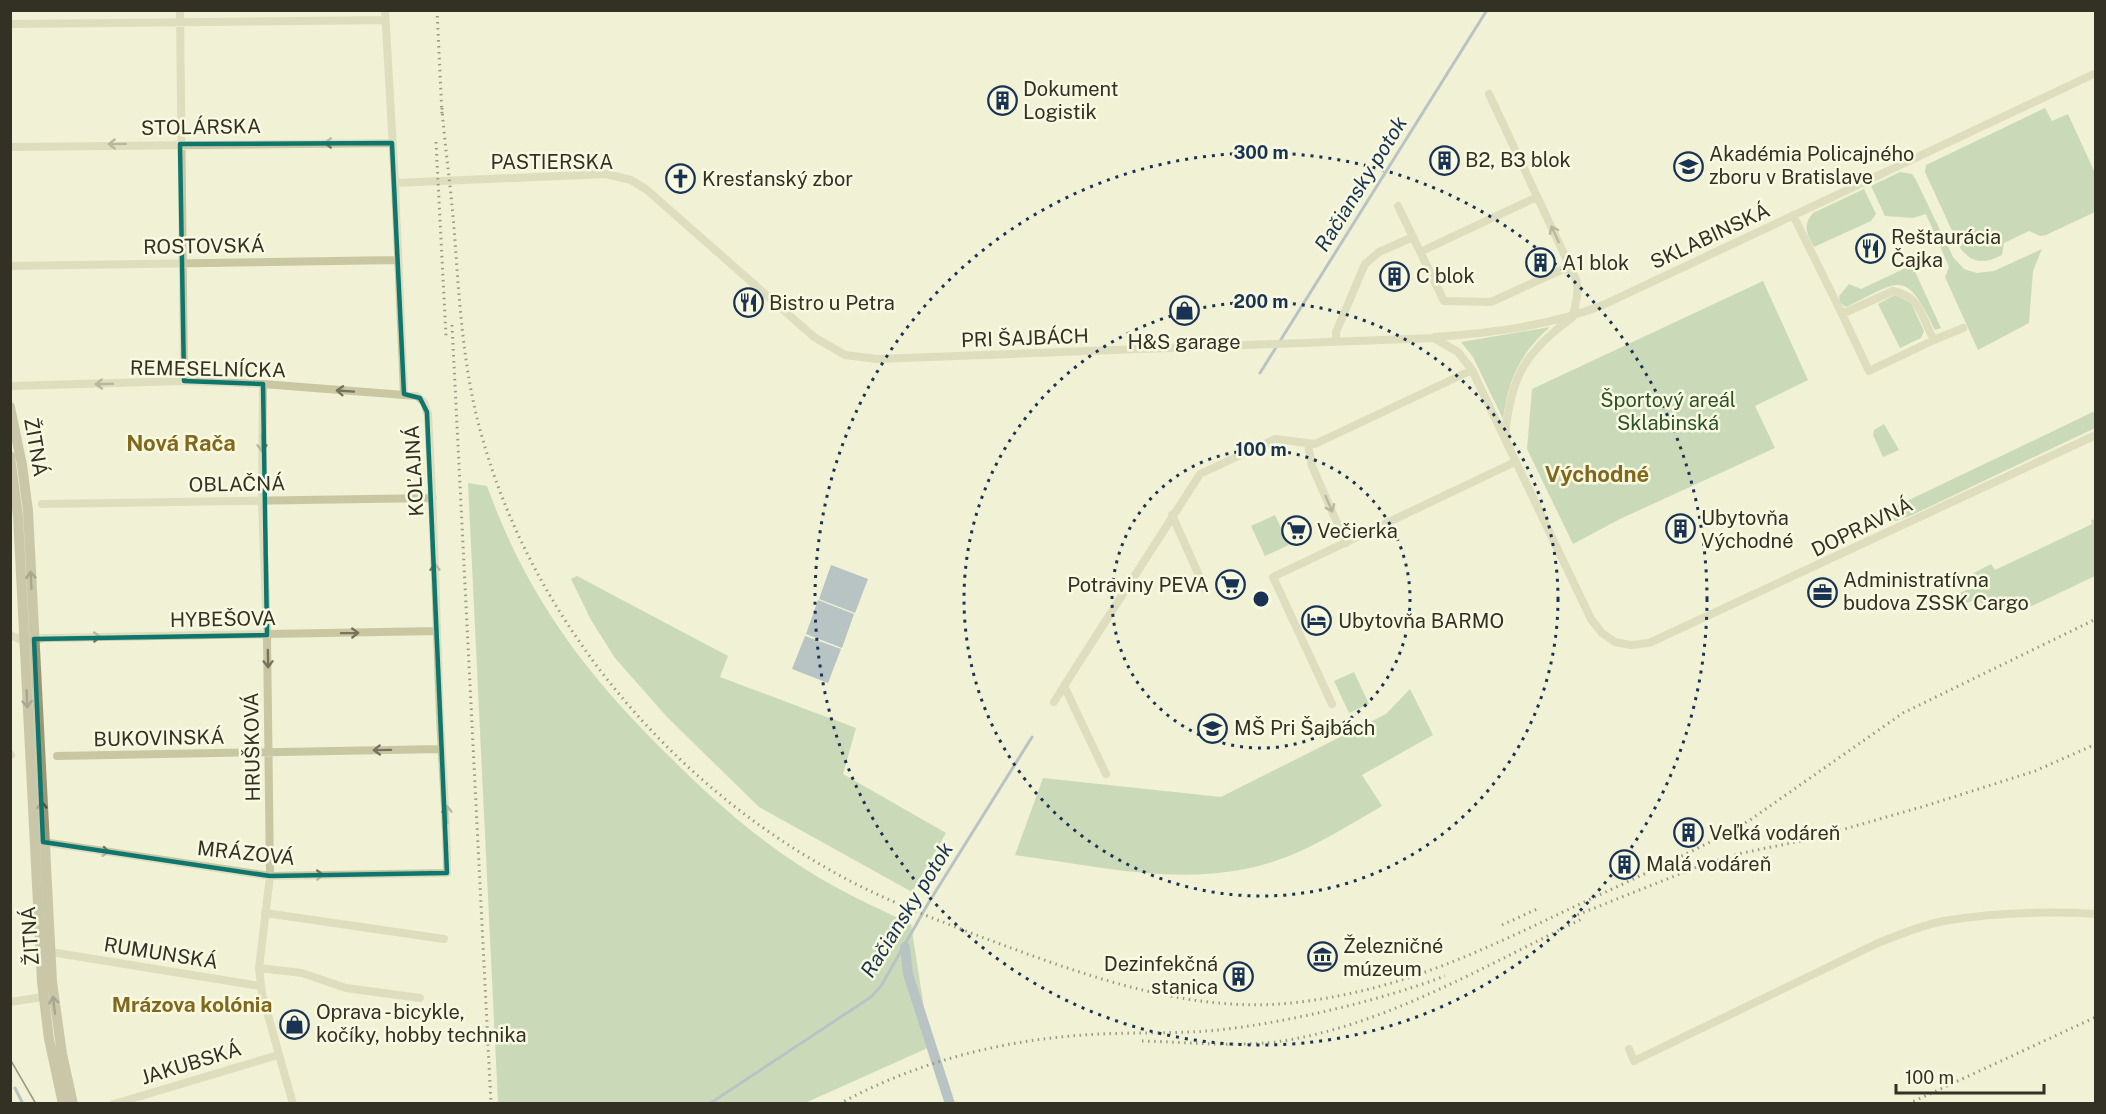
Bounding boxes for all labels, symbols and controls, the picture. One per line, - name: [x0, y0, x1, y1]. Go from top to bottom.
- place label: Dokument Logistik: [1023, 77, 1118, 124]
- building icon: Dokument Logistik: [986, 84, 1018, 116]
- water label: Račiansky potok: [1309, 111, 1412, 256]
- street label: STOLÁRSKA: [141, 113, 261, 140]
- one-way arrow: [324, 137, 344, 149]
- one-way arrow: [108, 139, 128, 150]
- text: 300 m: [1233, 142, 1289, 163]
- place label: Akadémia Policajného zboru v Bratislave: [1709, 142, 1914, 189]
- building icon: B2, B3 blok: [1428, 144, 1460, 176]
- place label: B2, B3 blok: [1465, 148, 1571, 172]
- street label: PASTIERSKA: [490, 150, 614, 174]
- school or university icon: Akadémia Policajného zboru v Bratislave: [1672, 150, 1704, 182]
- church icon: Kresťanský zbor: [665, 163, 697, 195]
- place label: Kresťanský zbor: [702, 167, 853, 191]
- street label: SKLABINSKÁ: [1646, 197, 1773, 274]
- one-way arrow: [1548, 225, 1560, 243]
- place label: Reštaurácia Čajka: [1891, 225, 2001, 272]
- street label: ROSTOVSKÁ: [143, 232, 265, 259]
- restaurant icon: Reštaurácia Čajka: [1854, 232, 1886, 264]
- building icon: A1 blok: [1525, 247, 1557, 279]
- place label: A1 blok: [1562, 251, 1629, 275]
- building icon: C blok: [1379, 260, 1411, 292]
- place label: C blok: [1416, 264, 1475, 288]
- restaurant icon: Bistro u Petra: [732, 287, 764, 319]
- place label: Bistro u Petra: [769, 291, 895, 315]
- text: 200 m: [1234, 291, 1288, 312]
- shop icon: H&S garage: [1168, 295, 1200, 327]
- street label: PRI ŠAJBÁCH: [961, 323, 1089, 352]
- place label: H&S garage: [1128, 330, 1240, 354]
- street label: REMESELNÍCKA: [130, 355, 286, 382]
- one-way arrow: [95, 378, 115, 389]
- one-way arrow: [336, 385, 356, 396]
- park label: Športový areál Sklabinská: [1600, 388, 1736, 435]
- street label: ŽITNÁ: [19, 415, 54, 478]
- street label: KOĽAJNÁ: [399, 425, 428, 517]
- district label: Nová Rača: [126, 430, 236, 456]
- one-way arrow: [256, 432, 268, 452]
- text: 100 m: [1235, 439, 1287, 460]
- district label: Východné: [1545, 461, 1649, 487]
- street label: OBLAČNÁ: [188, 470, 286, 497]
- street label: DOPRAVNÁ: [1807, 491, 1916, 562]
- one-way arrow: [1324, 495, 1335, 513]
- place label: Ubytovňa Východné: [1701, 506, 1793, 553]
- building icon: Ubytovňa Východné: [1664, 513, 1696, 545]
- supermarket icon: Večierka: [1280, 515, 1312, 547]
- place label: Večierka: [1317, 519, 1398, 543]
- one-way arrow: [429, 563, 441, 583]
- place label: Administratívna budova ZSSK Cargo: [1843, 568, 2029, 615]
- supermarket icon: Potraviny PEVA: [1214, 569, 1246, 601]
- one-way arrow: [26, 571, 37, 591]
- place label: Potraviny PEVA: [1067, 573, 1209, 597]
- office icon: Administratívna budova ZSSK Cargo: [1806, 576, 1838, 608]
- centre of rings: [1251, 589, 1271, 609]
- hotel icon: Ubytovňa BARMO: [1301, 605, 1333, 637]
- street label: HYBEŠOVA: [170, 606, 276, 632]
- place label: Ubytovňa BARMO: [1338, 609, 1504, 633]
- one-way arrow: [340, 627, 360, 638]
- one-way arrow: [82, 631, 102, 643]
- one-way arrow: [262, 648, 273, 668]
- one-way arrow: [21, 689, 32, 709]
- street label: HRUŠKOVÁ: [238, 692, 265, 802]
- school or university icon: MŠ Pri Šajbách: [1197, 712, 1229, 744]
- place label: MŠ Pri Šajbách: [1234, 716, 1375, 740]
- street label: BUKOVINSKÁ: [93, 724, 225, 751]
- one-way arrow: [373, 745, 393, 756]
- one-way arrow: [36, 801, 47, 821]
- one-way arrow: [441, 805, 452, 825]
- building icon: Veľká vodáreň: [1672, 817, 1704, 849]
- place label: Veľká vodáreň: [1709, 821, 1840, 845]
- street label: MRÁZOVÁ: [196, 835, 296, 870]
- water label: Račiansky potok: [855, 837, 958, 982]
- one-way arrow: [90, 845, 110, 856]
- building icon: Malá vodáreň: [1609, 848, 1641, 880]
- place label: Malá vodáreň: [1646, 852, 1771, 876]
- one-way arrow: [304, 870, 324, 881]
- street label: ŽITNÁ: [15, 905, 44, 967]
- street label: RUMUNSKÁ: [102, 931, 220, 974]
- place label: Železničné múzeum: [1343, 934, 1443, 981]
- museum icon: Železničné múzeum: [1306, 941, 1338, 973]
- place label: Dezinfekčná stanica: [1104, 952, 1218, 999]
- building icon: Dezinfekčná stanica: [1223, 960, 1255, 992]
- district label: Mrázova kolónia: [112, 992, 272, 1017]
- one-way arrow: [48, 996, 59, 1015]
- place label: Oprava - bicykle, kočíky, hobby technika: [316, 1000, 526, 1047]
- shop icon: Oprava - bicykle, kočíky, hobby technika: [279, 1008, 311, 1040]
- street label: JAKUBSKÁ: [138, 1035, 244, 1090]
- scale bar: [1896, 1057, 2044, 1095]
- text: 100 m: [1905, 1067, 1954, 1088]

